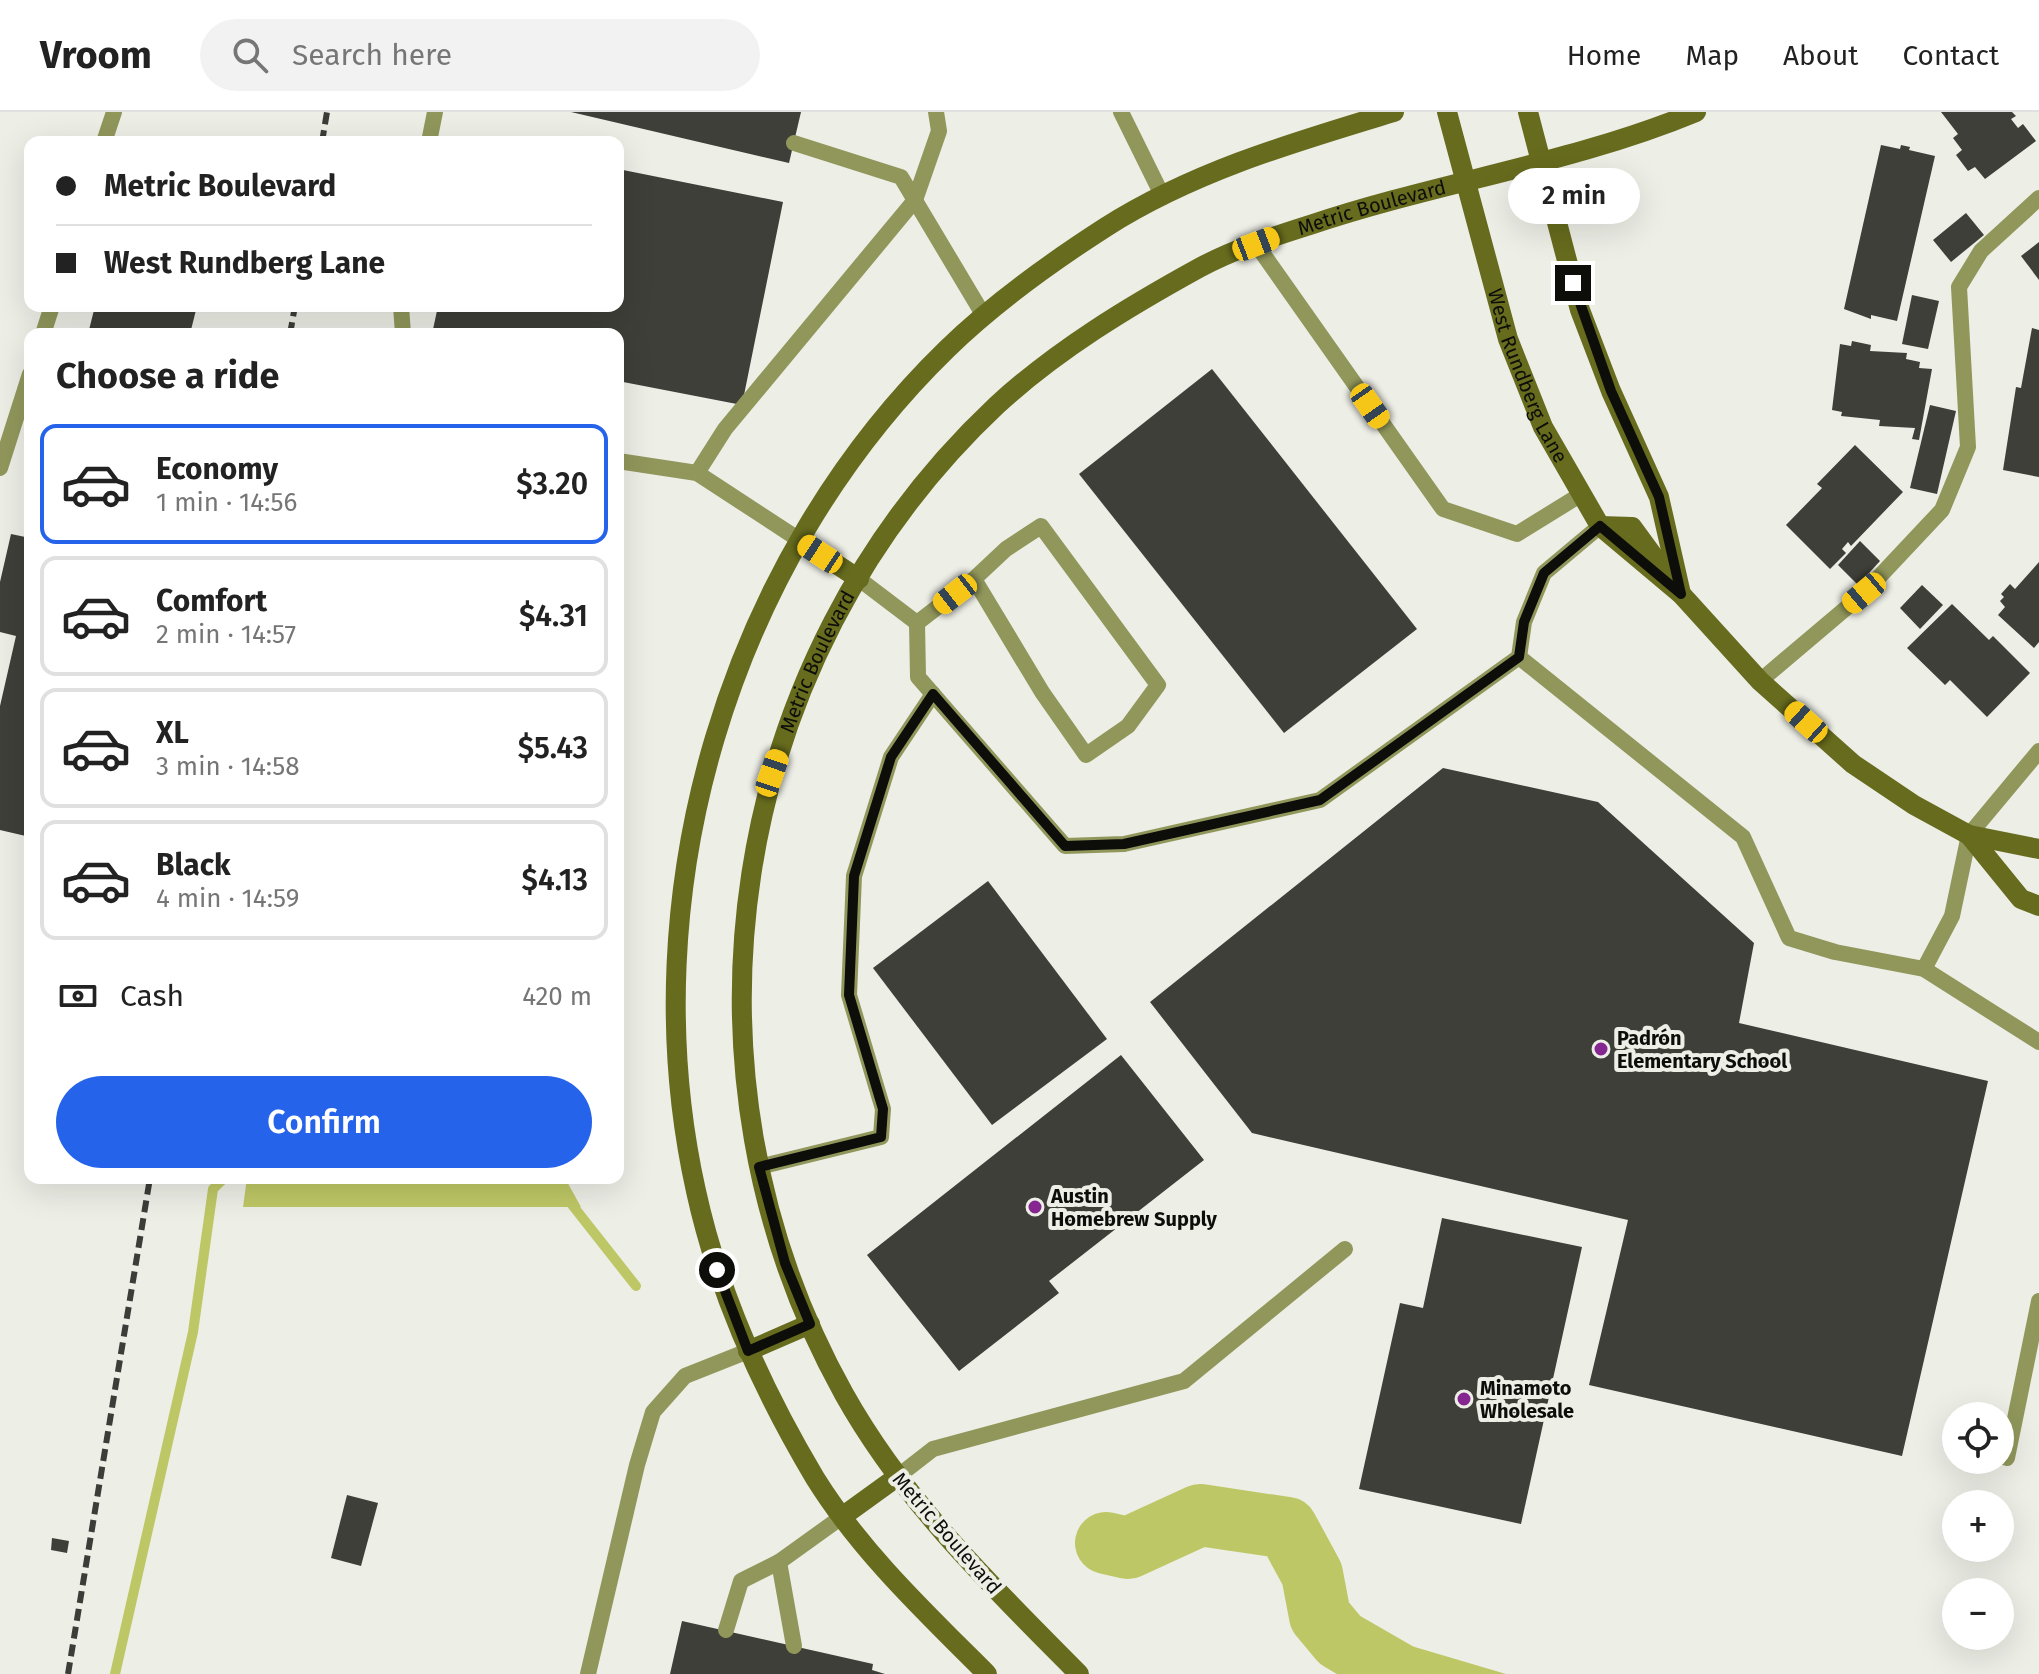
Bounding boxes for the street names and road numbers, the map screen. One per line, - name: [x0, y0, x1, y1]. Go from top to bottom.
- street label: Metric Boulevard: [1294, 175, 1448, 240]
- street label: West Rundberg Lane: [1483, 286, 1573, 467]
- street label: Metric Boulevard: [775, 586, 860, 736]
- street label: Metric Boulevard: [888, 1467, 1006, 1599]

